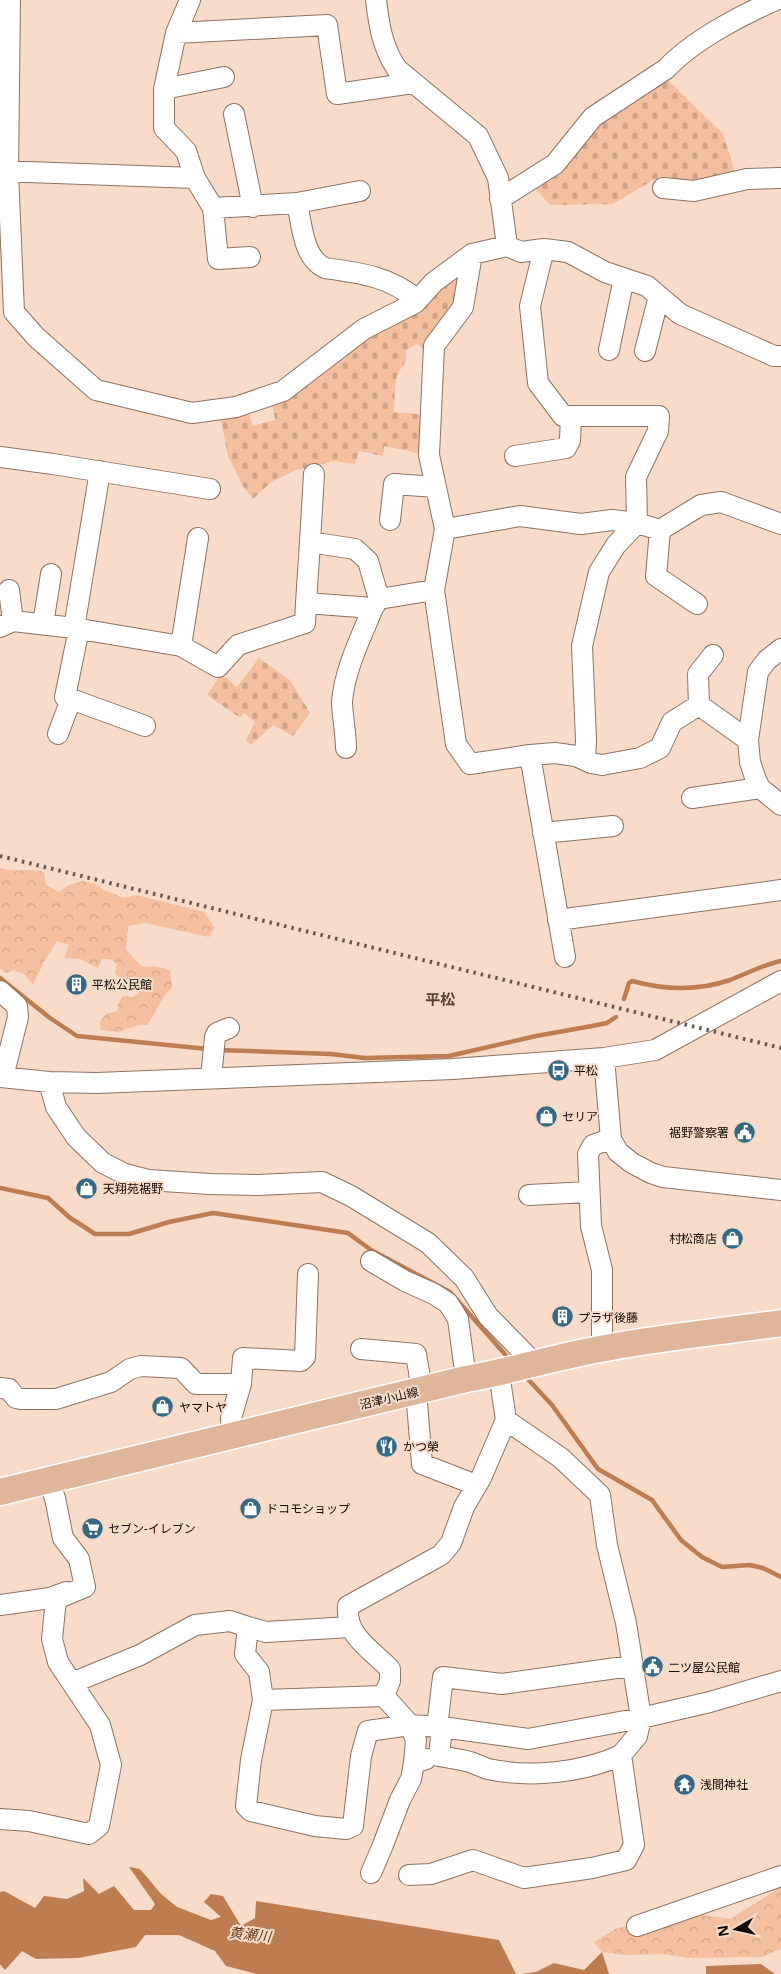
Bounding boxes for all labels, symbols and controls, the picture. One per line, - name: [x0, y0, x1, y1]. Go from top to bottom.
- building icon: 平松公民館: [64, 972, 88, 996]
- place label: 平松公民館: [92, 976, 152, 993]
- district label: 平松: [425, 989, 455, 1009]
- bus stop icon: 平松: [546, 1058, 570, 1082]
- place label: 平松: [574, 1062, 598, 1079]
- shop icon: セリア: [534, 1104, 558, 1128]
- place label: セリア: [562, 1108, 598, 1125]
- public building icon: 裾野警察署: [733, 1120, 757, 1144]
- place label: 裾野警察署: [669, 1124, 729, 1141]
- shop icon: 天翔苑裾野: [75, 1176, 99, 1200]
- place label: 天翔苑裾野: [103, 1180, 163, 1197]
- shop icon: 村松商店: [721, 1226, 745, 1250]
- place label: 村松商店: [669, 1230, 717, 1247]
- building icon: プラザ後藤: [550, 1305, 574, 1329]
- place label: プラザ後藤: [578, 1309, 638, 1326]
- street label: 沼津小山線: [358, 1383, 420, 1413]
- shop icon: ヤマトヤ: [151, 1395, 175, 1419]
- place label: ヤマトヤ: [179, 1399, 227, 1416]
- restaurant icon: かつ榮: [375, 1434, 399, 1458]
- place label: かつ榮: [403, 1438, 439, 1455]
- shop icon: ドコモショップ: [238, 1496, 262, 1520]
- place label: ドコモショップ: [266, 1500, 350, 1517]
- supermarket icon: セブン-イレブン: [80, 1516, 104, 1540]
- place label: セブン-イレブン: [108, 1520, 196, 1537]
- public building icon: 二ツ屋公民館: [640, 1655, 664, 1679]
- place label: 二ツ屋公民館: [668, 1659, 740, 1676]
- temple icon: 浅間神社: [672, 1772, 696, 1796]
- place label: 浅間神社: [700, 1776, 748, 1793]
- north arrow: [711, 1904, 761, 1954]
- water label: 黄瀬川: [228, 1922, 274, 1946]
- text: N: [712, 1924, 733, 1938]

